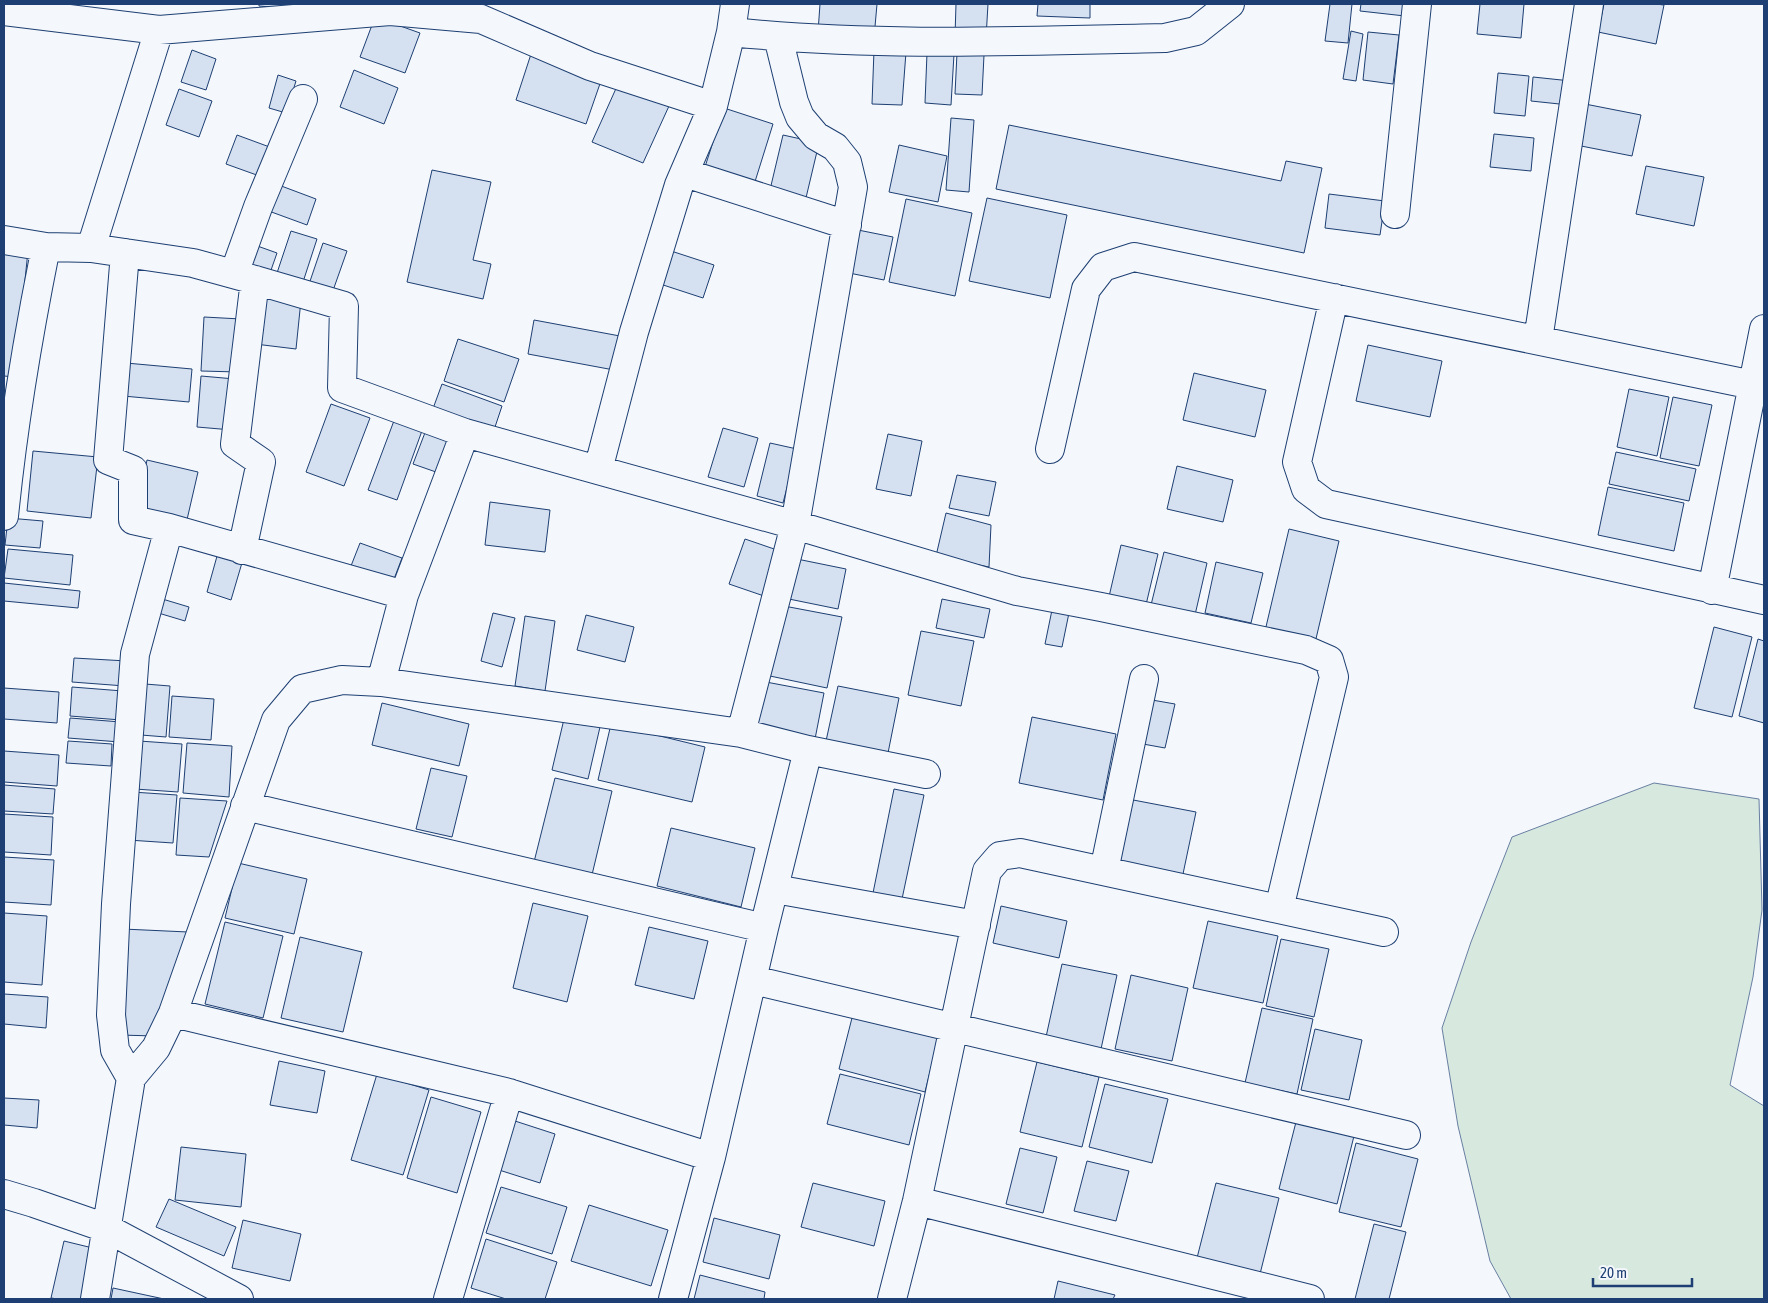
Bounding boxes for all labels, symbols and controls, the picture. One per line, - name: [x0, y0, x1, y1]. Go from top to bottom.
- scale bar: [1593, 1256, 1692, 1288]
- text: 20 m: [1600, 1264, 1627, 1281]

